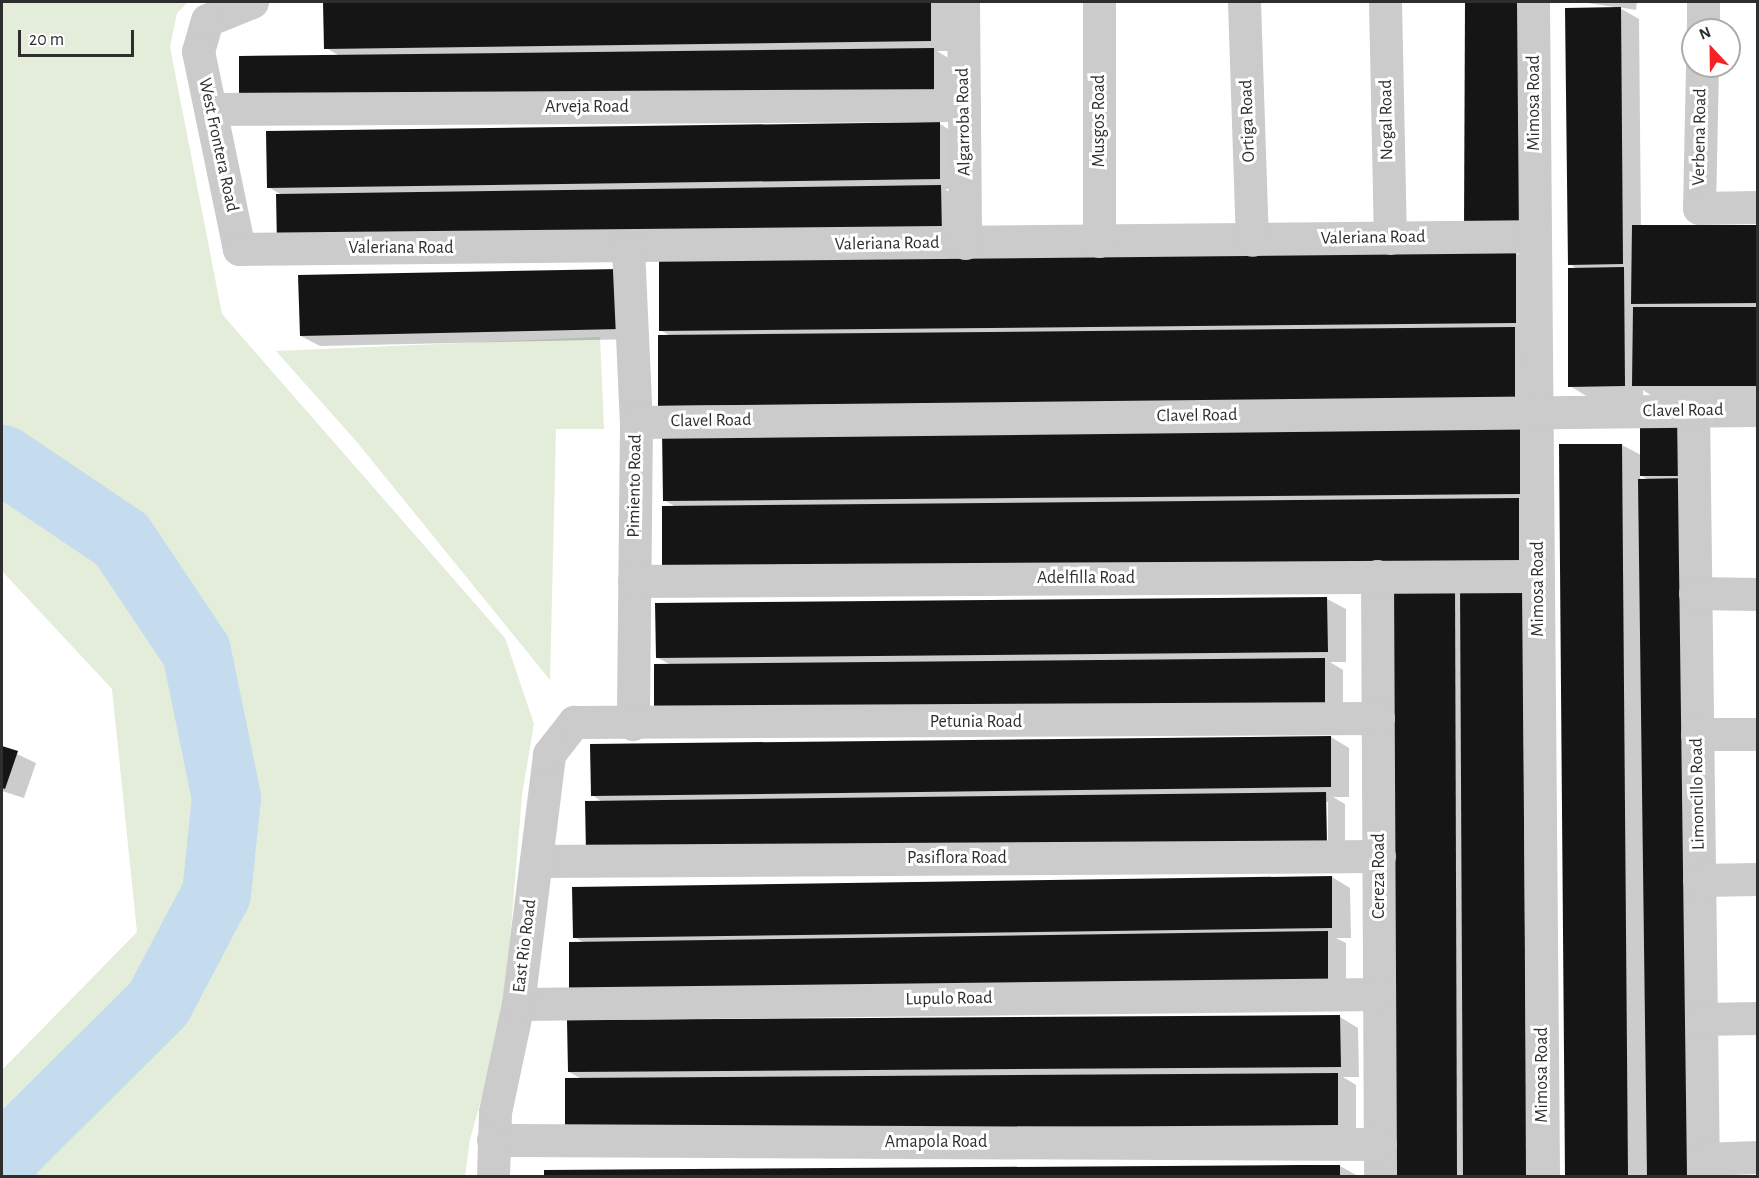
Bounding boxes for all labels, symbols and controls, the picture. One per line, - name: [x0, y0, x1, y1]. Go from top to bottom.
- scale bar: [21, 18, 136, 56]
- north arrow: [1681, 18, 1741, 78]
- text: N: [1697, 24, 1713, 43]
- text: 20 m: [29, 31, 64, 49]
- street label: Mimosa Road: [1523, 55, 1545, 151]
- street label: Algarroba Road: [952, 68, 976, 176]
- street label: Musgos Road: [1088, 75, 1110, 167]
- street label: West Frontera Road: [193, 76, 243, 214]
- street label: Ortiga Road: [1236, 79, 1260, 163]
- street label: Nogal Road: [1375, 79, 1399, 161]
- street label: Verbena Road: [1688, 88, 1712, 186]
- street label: Arveja Road: [545, 96, 629, 118]
- street label: Valeriana Road: [1320, 226, 1426, 250]
- street label: Valeriana Road: [834, 232, 940, 256]
- street label: Valeriana Road: [349, 237, 453, 259]
- street label: Clavel Road: [1642, 399, 1724, 423]
- street label: Clavel Road: [1156, 404, 1238, 428]
- street label: Clavel Road: [670, 409, 752, 433]
- street label: Pimiento Road: [623, 434, 647, 538]
- street label: Mimosa Road: [1527, 541, 1549, 637]
- street label: Adelfilla Road: [1037, 567, 1135, 589]
- street label: Petunia Road: [930, 711, 1022, 733]
- street label: Limoncillo Road: [1686, 738, 1710, 850]
- street label: Cereza Road: [1368, 833, 1390, 919]
- street label: Pasiflora Road: [907, 847, 1007, 869]
- street label: East Rio Road: [509, 898, 541, 994]
- street label: Lupulo Road: [905, 987, 993, 1011]
- street label: Mimosa Road: [1531, 1027, 1553, 1123]
- street label: Amapola Road: [885, 1131, 987, 1153]

